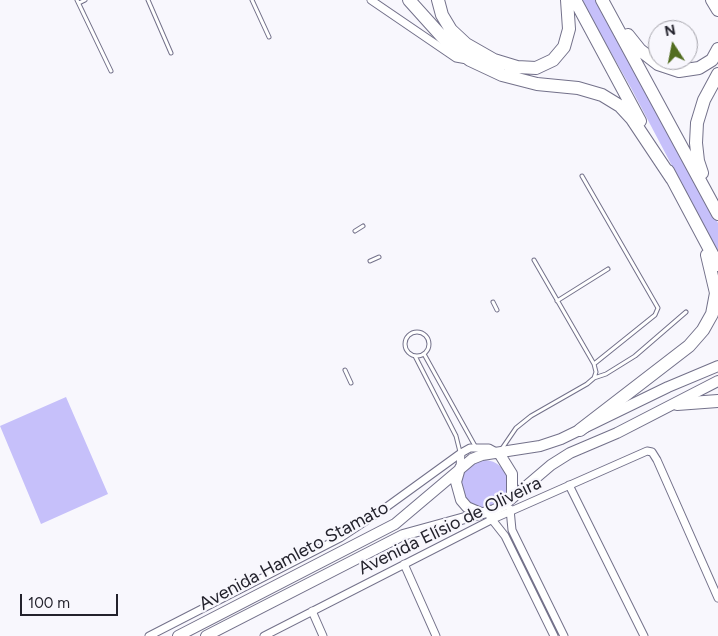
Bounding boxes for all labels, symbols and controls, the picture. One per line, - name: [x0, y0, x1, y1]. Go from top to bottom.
- north arrow: [648, 20, 698, 70]
- text: N: [663, 21, 677, 40]
- street label: Avenida Elísio de Oliveira: [355, 472, 545, 580]
- street label: Avenida Hamleto Stamato: [196, 497, 392, 615]
- scale bar: [22, 584, 120, 616]
- text: 100 m: [28, 594, 70, 612]

